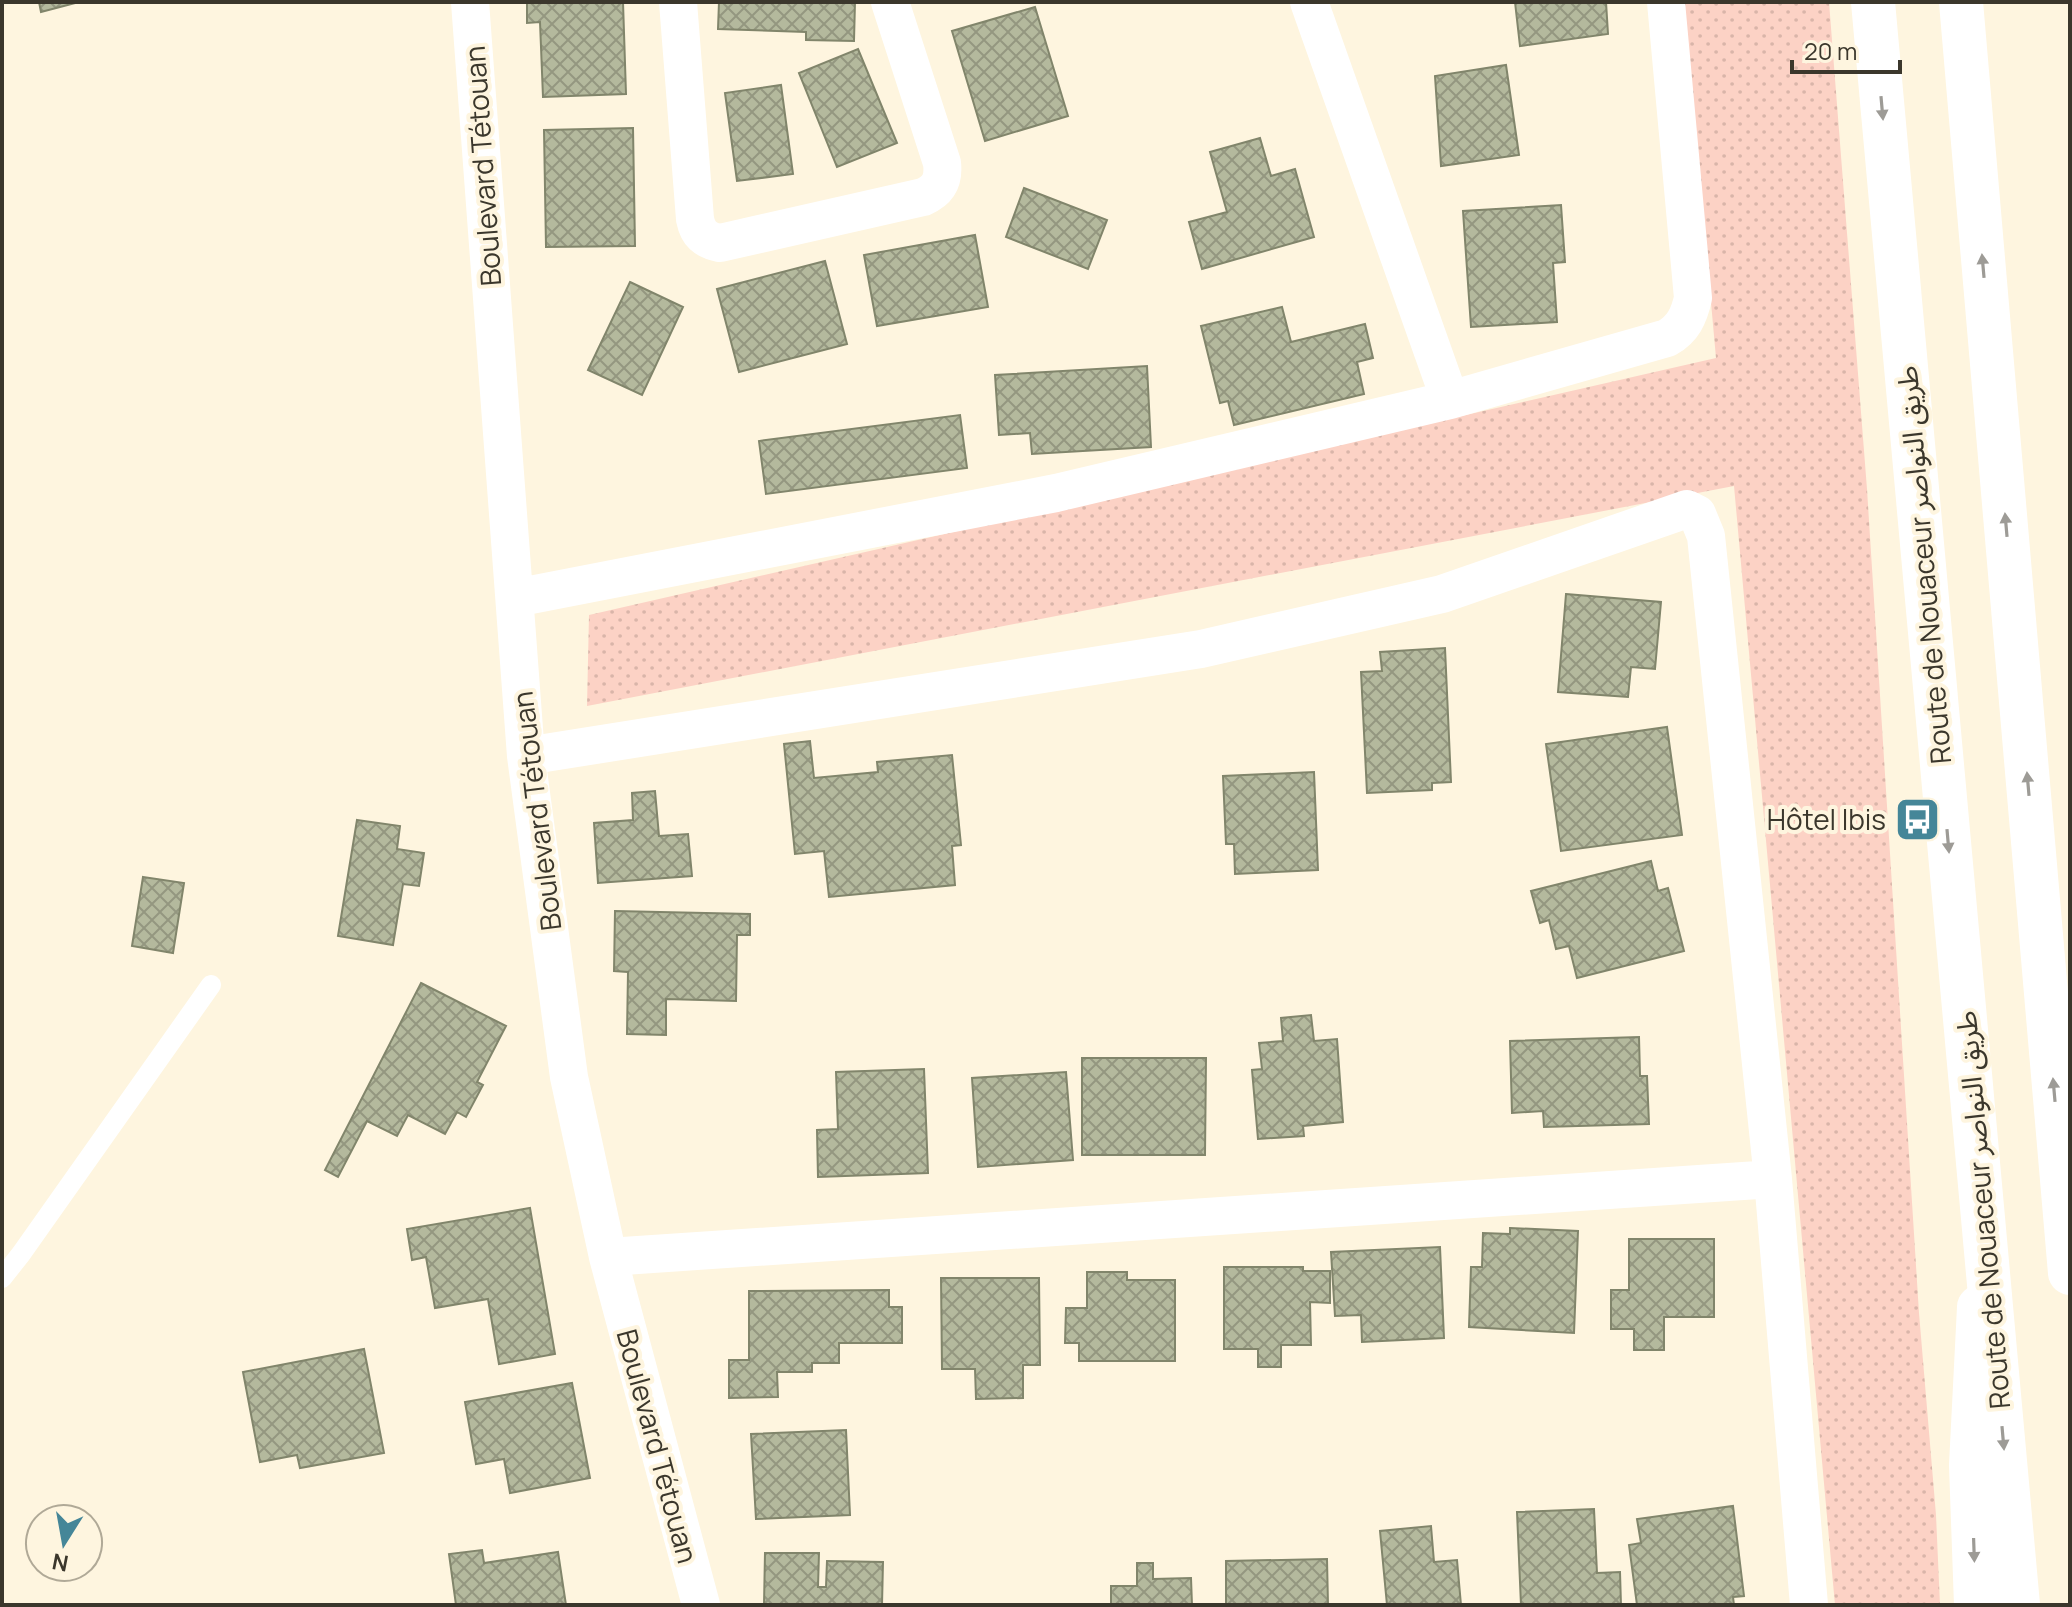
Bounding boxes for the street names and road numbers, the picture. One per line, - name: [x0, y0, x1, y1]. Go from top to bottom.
- street label: Boulevard Tétouan: [455, 45, 509, 287]
- street label: Route de Nouaceur طريق النواصر: [1887, 364, 1959, 766]
- street label: Boulevard Tétouan: [502, 689, 570, 933]
- street label: Route de Nouaceur طريق النواصر: [1946, 1009, 2018, 1411]
- street label: Boulevard Tétouan: [608, 1325, 708, 1567]

